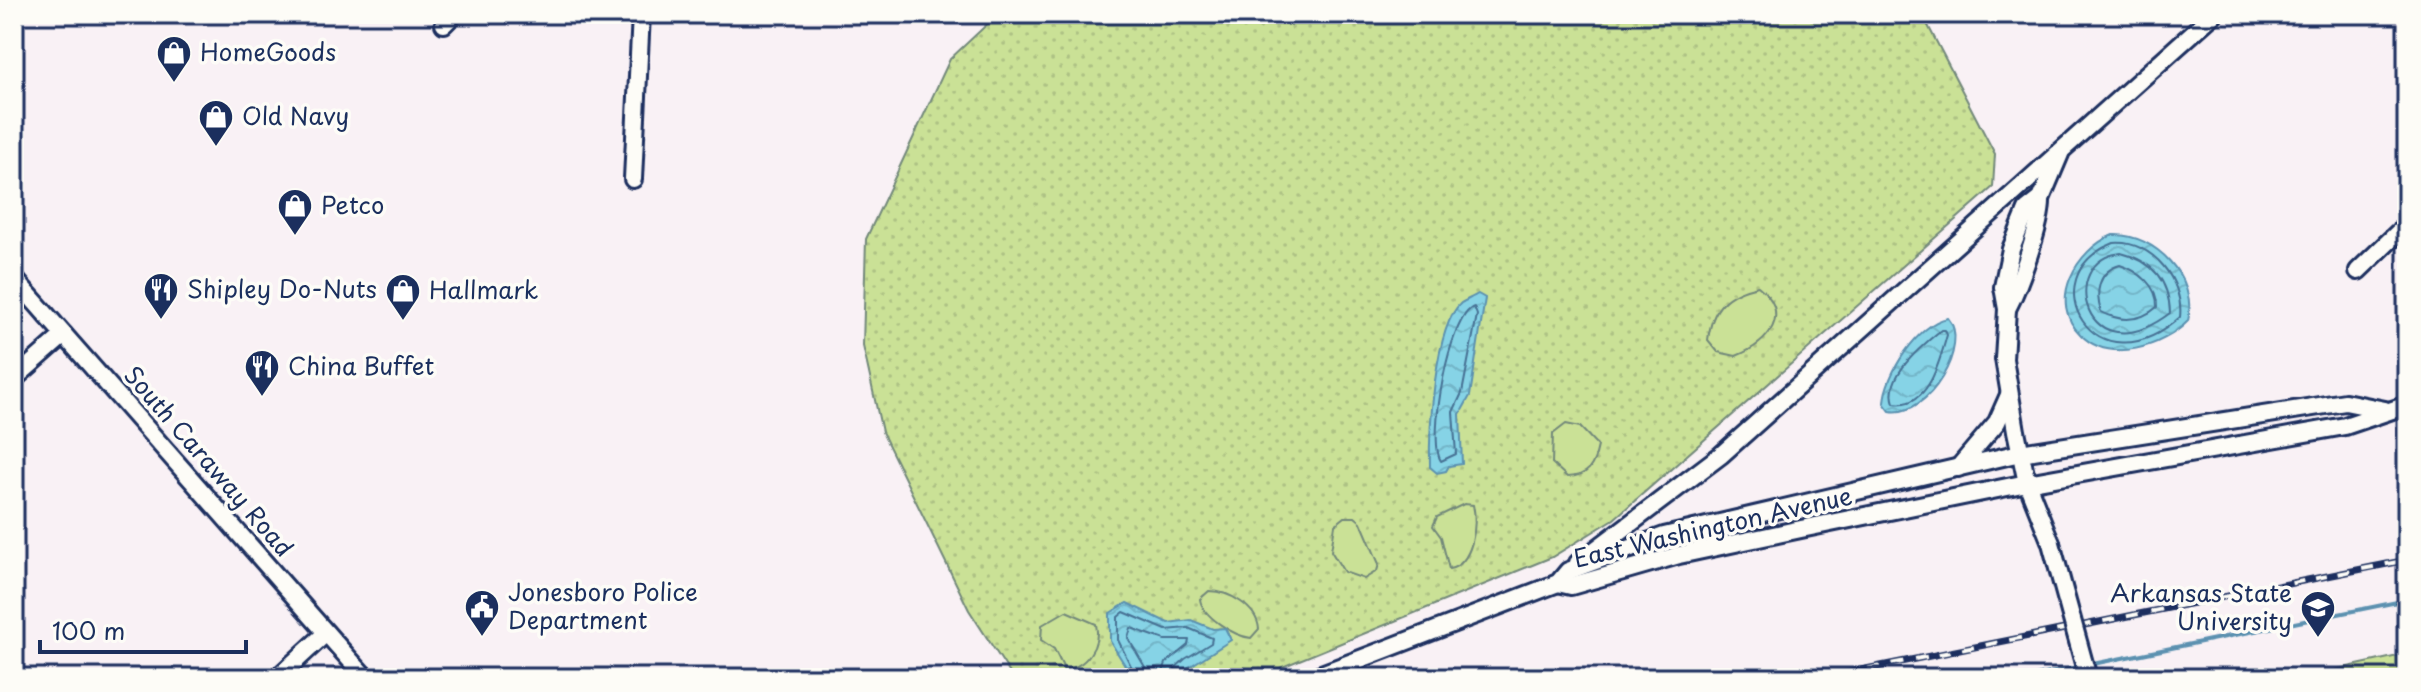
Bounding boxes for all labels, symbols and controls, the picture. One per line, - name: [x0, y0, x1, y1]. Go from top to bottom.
- place label: HomeGoods: [200, 33, 336, 69]
- shop icon: HomeGoods: [155, 34, 193, 84]
- place label: Old Navy: [242, 97, 349, 133]
- shop icon: Old Navy: [197, 98, 235, 148]
- place label: Petco: [321, 186, 384, 222]
- shop icon: Petco: [276, 187, 314, 237]
- place label: Shipley Do-Nuts: [187, 270, 377, 306]
- restaurant icon: Shipley Do-Nuts: [142, 271, 180, 321]
- place label: Hallmark: [429, 271, 538, 307]
- shop icon: Hallmark: [384, 272, 422, 322]
- place label: China Buffet: [288, 347, 435, 383]
- restaurant icon: China Buffet: [243, 348, 281, 398]
- street label: South Caraway Road: [116, 357, 303, 564]
- street label: East Washington Avenue: [1570, 476, 1855, 576]
- place label: Jonesboro Police Department: [508, 573, 698, 637]
- place label: Arkansas State University: [2110, 574, 2292, 638]
- public building icon: Jonesboro Police Department: [463, 588, 501, 638]
- school or university icon: Arkansas State University: [2299, 589, 2337, 639]
- scale bar: [40, 604, 246, 654]
- text: 100 m: [52, 612, 125, 648]

